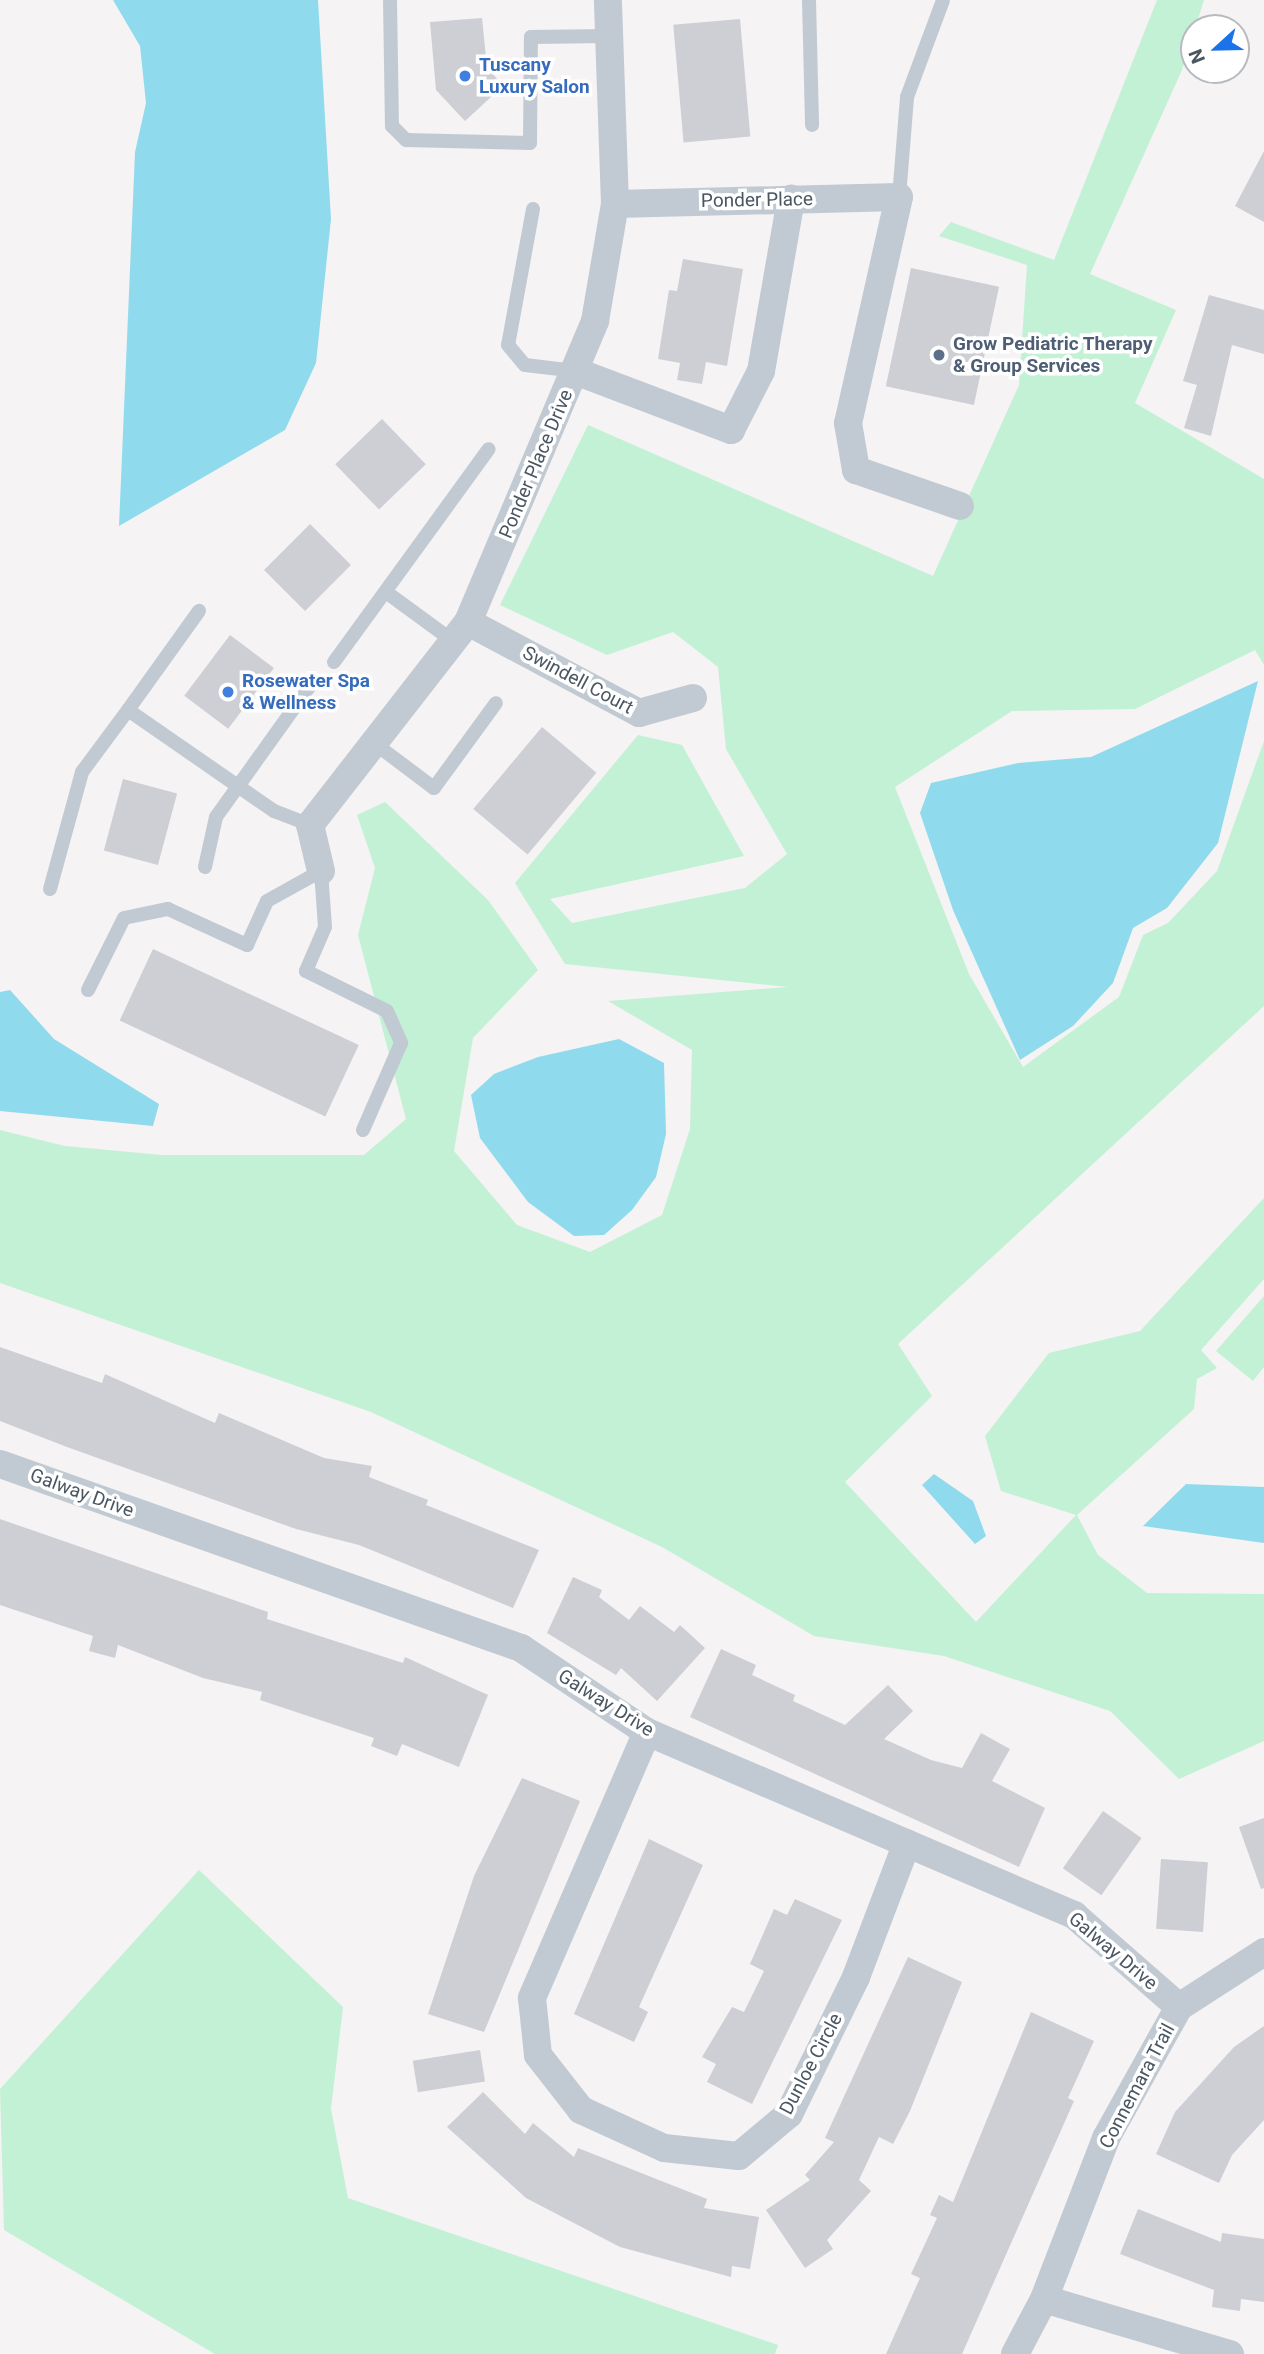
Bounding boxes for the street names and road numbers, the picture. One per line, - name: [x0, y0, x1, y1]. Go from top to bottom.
- street label: Ponder Place: [701, 188, 813, 212]
- street label: Ponder Place Drive: [494, 386, 578, 542]
- street label: Swindell Court: [519, 641, 637, 719]
- street label: Galway Drive: [27, 1464, 137, 1522]
- street label: Galway Drive: [554, 1665, 658, 1741]
- street label: Galway Drive: [1064, 1907, 1162, 1995]
- street label: Dunloe Circle: [775, 2009, 847, 2119]
- street label: Connemara Trail: [1094, 2019, 1180, 2153]

